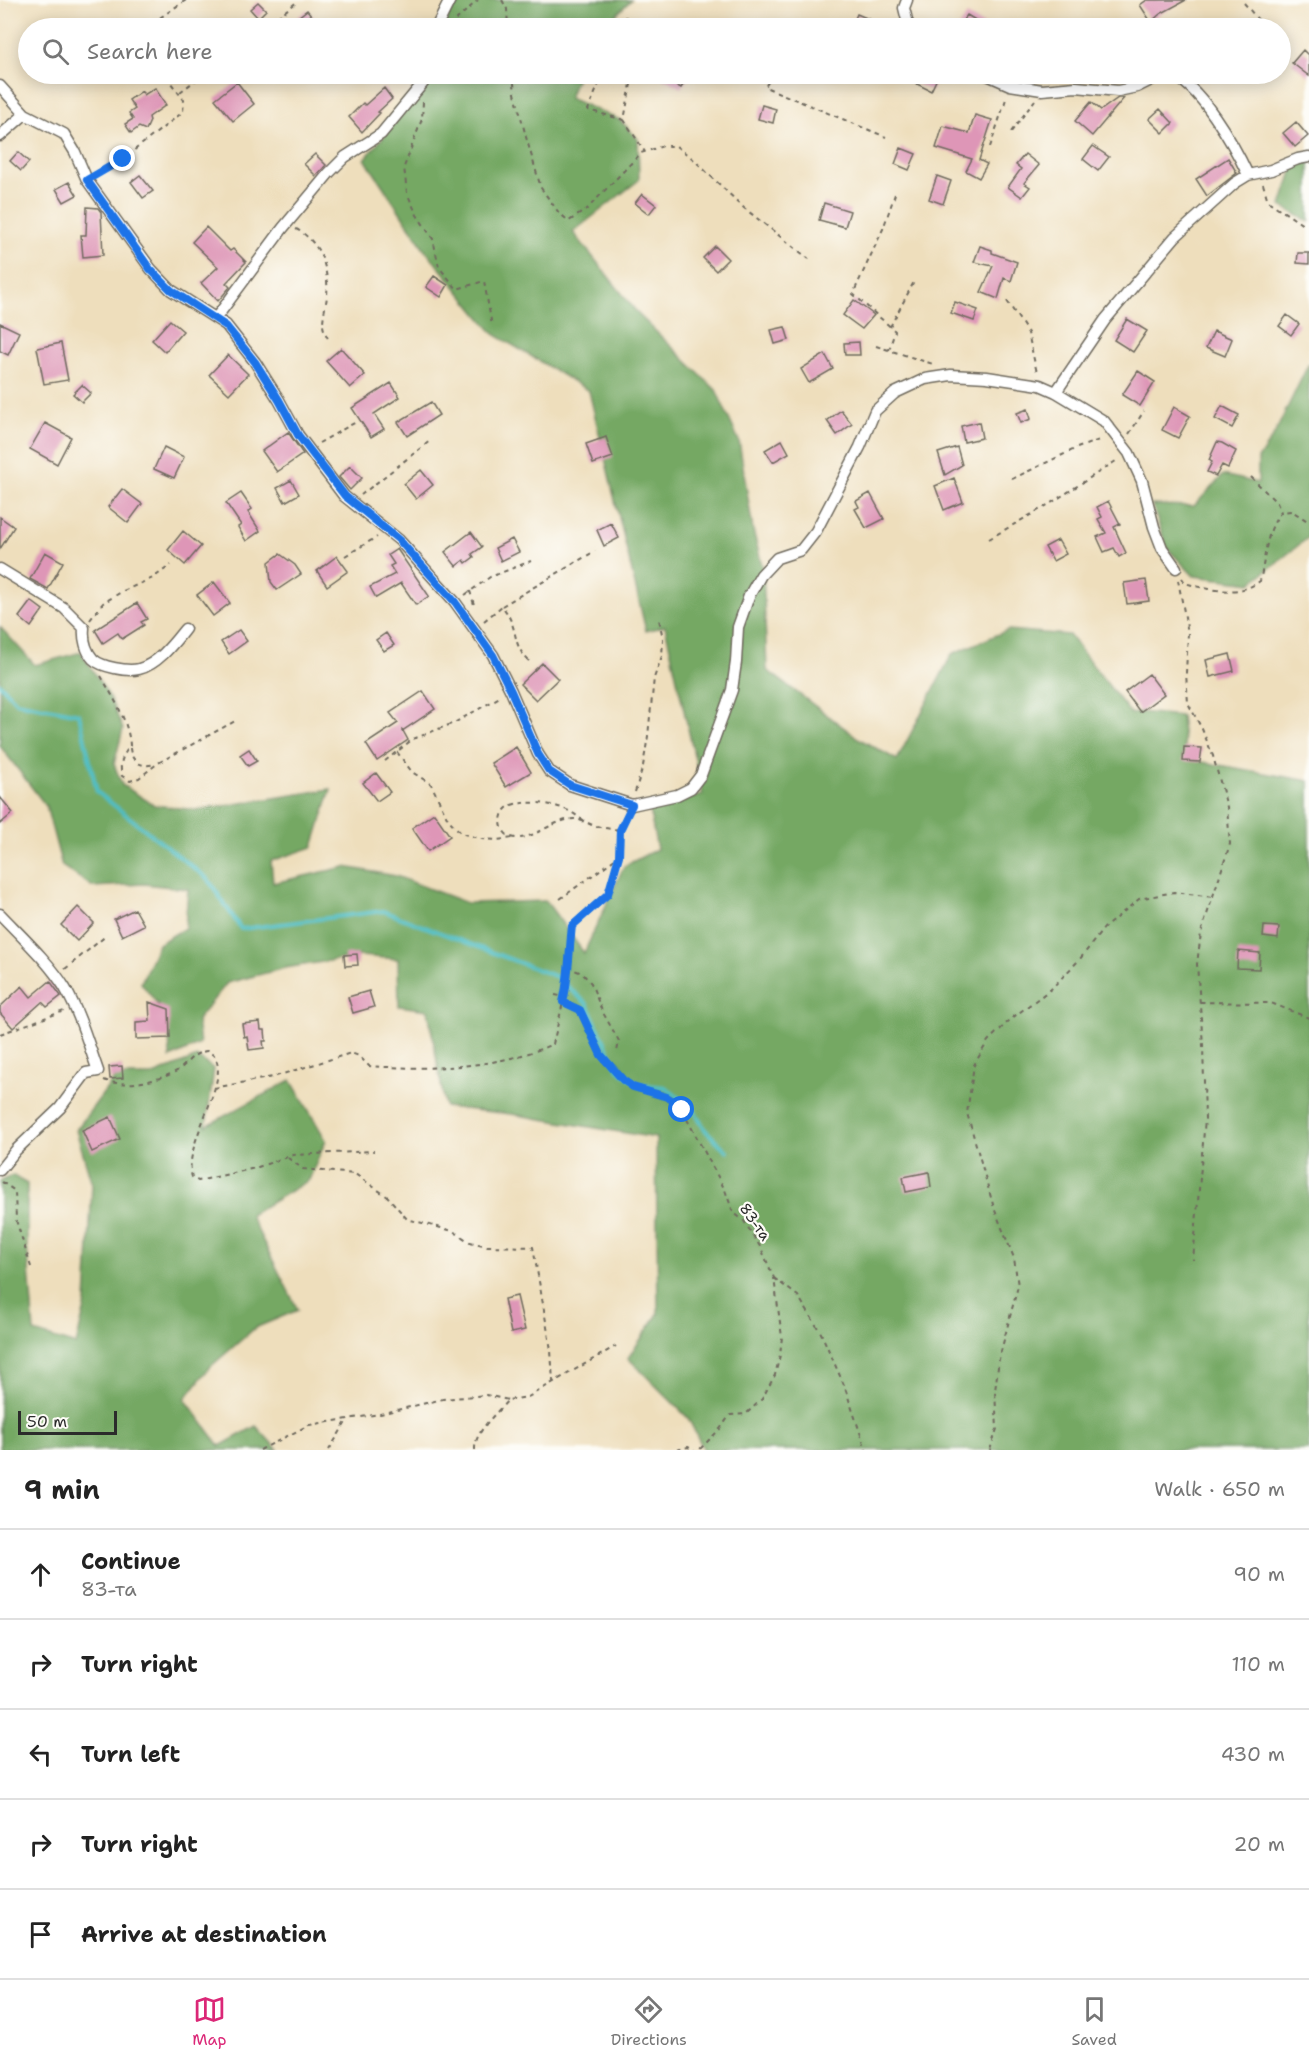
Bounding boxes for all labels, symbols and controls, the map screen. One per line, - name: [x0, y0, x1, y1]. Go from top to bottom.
- search box: [18, 18, 1291, 84]
- icon: search: [39, 35, 72, 68]
- text: Search here: [87, 37, 213, 66]
- route end: [109, 145, 135, 171]
- route start: [668, 1096, 694, 1122]
- street label: 83-та: [735, 1199, 776, 1245]
- scale bar: [18, 1408, 117, 1436]
- text: 50 m: [27, 1411, 67, 1432]
- text: 9 min: [24, 1472, 100, 1507]
- text: Walk · 650 m: [1154, 1476, 1285, 1502]
- text: Continue: [81, 1547, 181, 1576]
- icon: ahead: [24, 1558, 57, 1591]
- text: 90 m: [1233, 1561, 1285, 1587]
- text: 83-та: [81, 1576, 137, 1602]
- icon: right: [24, 1648, 57, 1681]
- text: Turn right: [81, 1650, 198, 1679]
- text: 110 m: [1231, 1651, 1285, 1677]
- icon: left: [24, 1738, 57, 1771]
- text: Turn left: [81, 1740, 180, 1769]
- text: 430 m: [1221, 1741, 1285, 1767]
- icon: right: [24, 1828, 57, 1861]
- text: Turn right: [81, 1830, 198, 1859]
- text: 20 m: [1234, 1831, 1285, 1857]
- icon: arrive: [24, 1918, 57, 1951]
- text: Arrive at destination: [81, 1920, 327, 1949]
- tab: Map: [192, 1993, 226, 2050]
- tab: Directions: [611, 1993, 687, 2050]
- tab: Saved: [1071, 1993, 1117, 2050]

